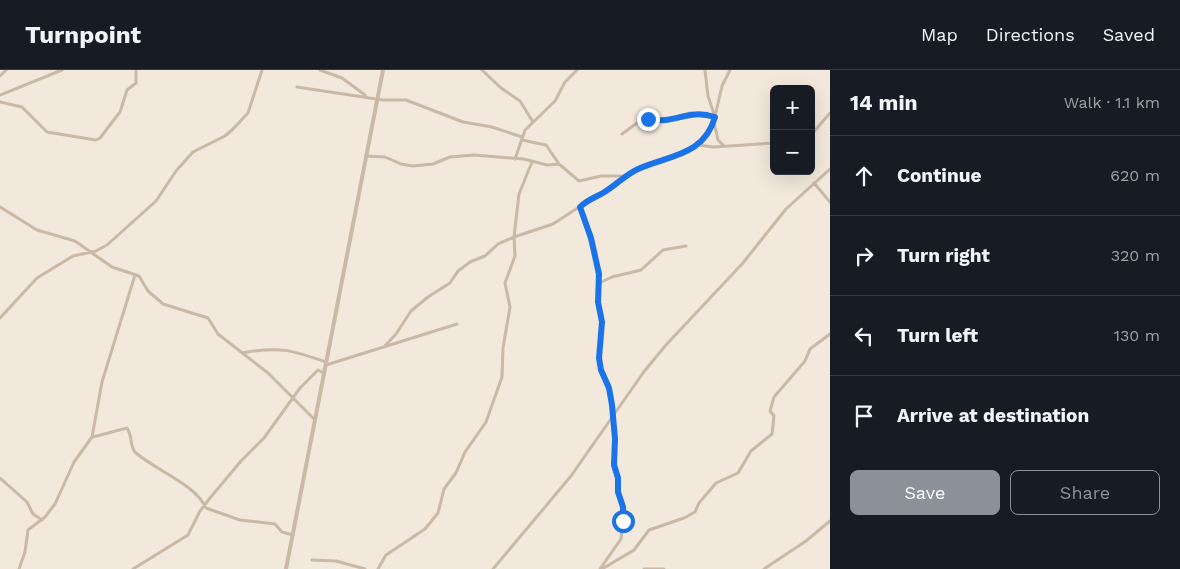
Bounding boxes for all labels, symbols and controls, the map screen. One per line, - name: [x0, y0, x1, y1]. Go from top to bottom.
- text: Turnpoint: [25, 21, 141, 49]
- text: Map: [921, 24, 958, 45]
- text: Directions: [986, 24, 1075, 45]
- text: Saved: [1103, 24, 1155, 45]
- map controls: [770, 85, 815, 175]
- button: +: [770, 85, 815, 130]
- text: 14 min: [850, 90, 918, 115]
- text: Walk · 1.1 km: [1064, 93, 1160, 112]
- route end: [637, 108, 660, 131]
- button: −: [770, 130, 815, 175]
- icon: ahead: [850, 162, 878, 190]
- text: Continue: [897, 164, 981, 187]
- text: 620 m: [1110, 166, 1160, 185]
- icon: right: [850, 242, 878, 270]
- text: Turn right: [897, 244, 990, 267]
- text: 320 m: [1111, 246, 1160, 265]
- icon: left: [850, 322, 878, 350]
- text: Turn left: [897, 324, 978, 347]
- text: 130 m: [1114, 326, 1160, 345]
- icon: arrive: [850, 402, 878, 430]
- text: Arrive at destination: [897, 404, 1089, 427]
- button: Save: [850, 470, 1000, 515]
- button: Share: [1010, 470, 1160, 515]
- route start: [612, 510, 635, 533]

